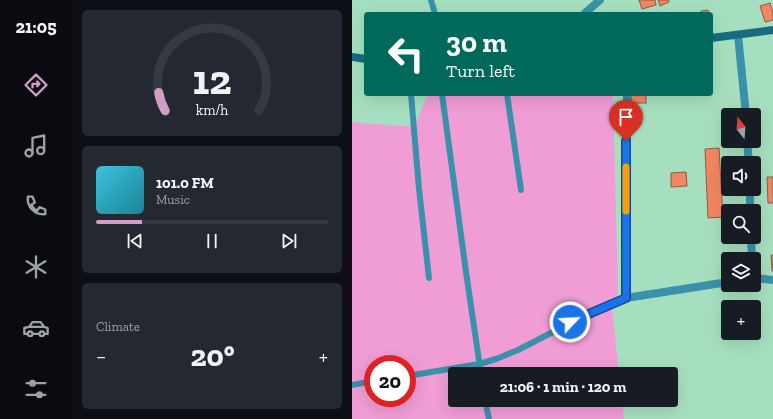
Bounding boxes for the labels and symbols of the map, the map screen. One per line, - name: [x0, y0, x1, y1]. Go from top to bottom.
- pin: [609, 100, 643, 141]
- north arrow: [721, 108, 761, 148]
- position arrow: [549, 301, 591, 343]
- speed limit sign: 20: [364, 355, 416, 407]

